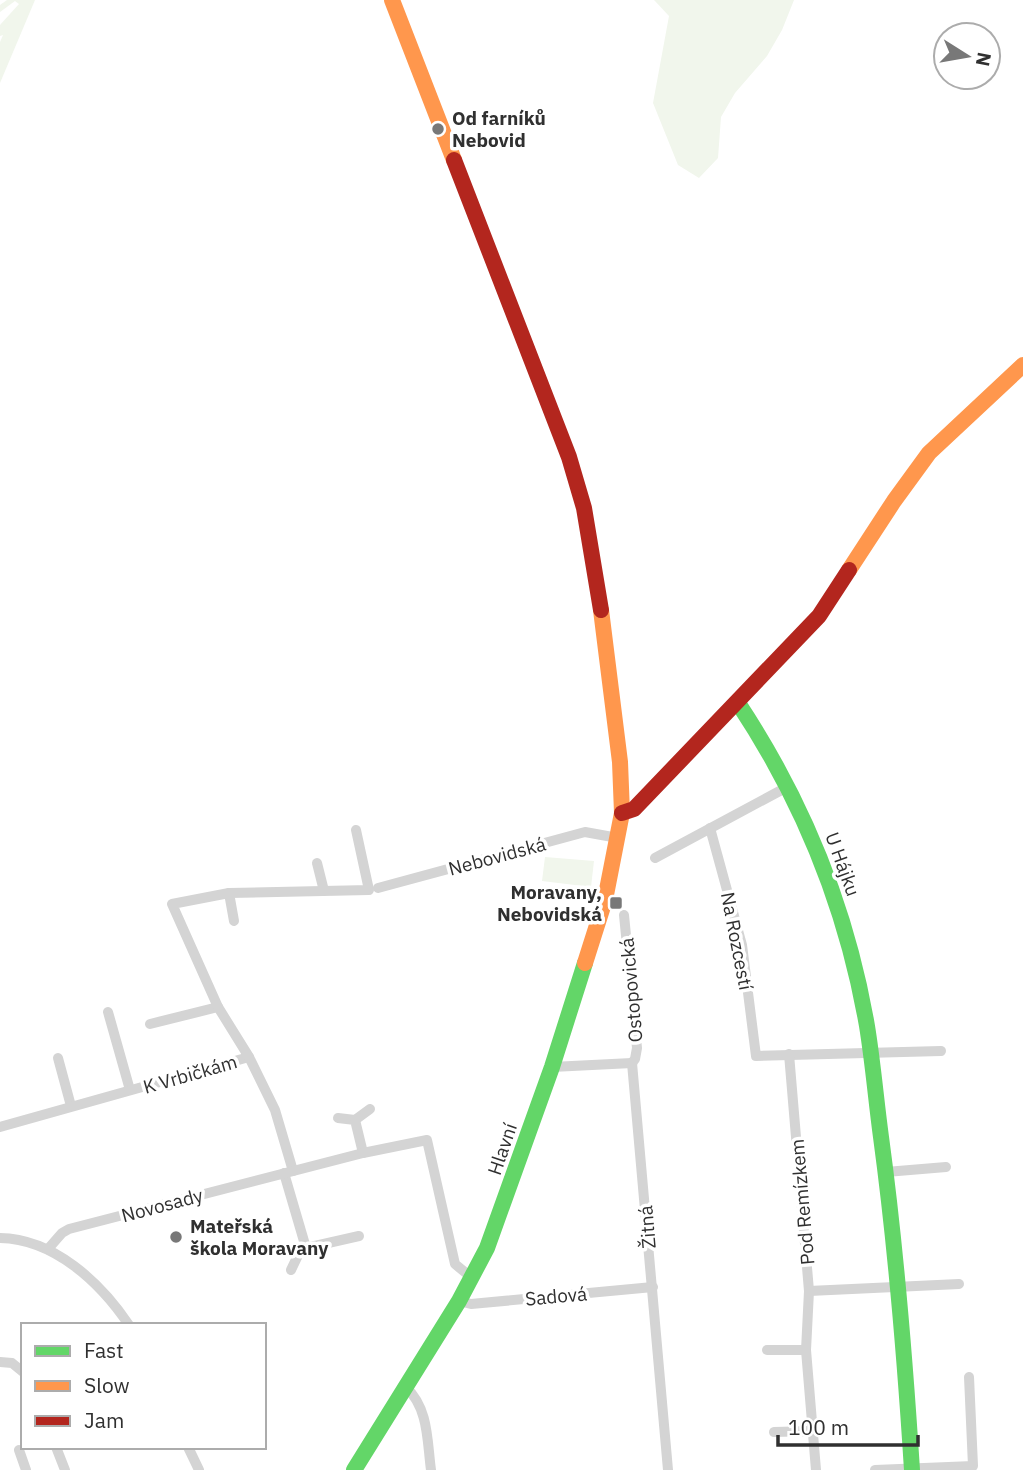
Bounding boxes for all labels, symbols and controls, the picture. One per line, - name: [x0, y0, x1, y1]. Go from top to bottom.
- north arrow: [932, 21, 1002, 91]
- text: N: [971, 50, 997, 68]
- place label: Od farníků Nebovid: [452, 106, 546, 152]
- marker: Od farníků Nebovid: [430, 121, 446, 137]
- street label: U Hájku: [820, 829, 866, 899]
- street label: Nebovidská: [446, 831, 548, 881]
- place label: Moravany, Nebovidská: [497, 880, 602, 926]
- street label: Na Rozcestí: [716, 890, 758, 992]
- marker: Moravany, Nebovidská: [608, 895, 624, 911]
- street label: Ostopovická: [614, 937, 648, 1043]
- street label: K Vrbičkám: [140, 1049, 240, 1099]
- street label: Hlavní: [482, 1120, 522, 1178]
- street label: Pod Remízkem: [785, 1138, 819, 1266]
- street label: Novosady: [118, 1182, 206, 1227]
- street label: Žitná: [633, 1204, 661, 1250]
- place label: Mateřská škola Moravany: [190, 1214, 329, 1260]
- marker: Mateřská škola Moravany: [168, 1229, 184, 1245]
- street label: Sadová: [524, 1281, 588, 1311]
- legend: [21, 1323, 266, 1449]
- text: Fast: [84, 1336, 124, 1364]
- text: Slow: [84, 1371, 130, 1399]
- scale bar: [778, 1404, 918, 1448]
- text: Jam: [84, 1406, 124, 1434]
- text: 100 m: [788, 1413, 849, 1441]

